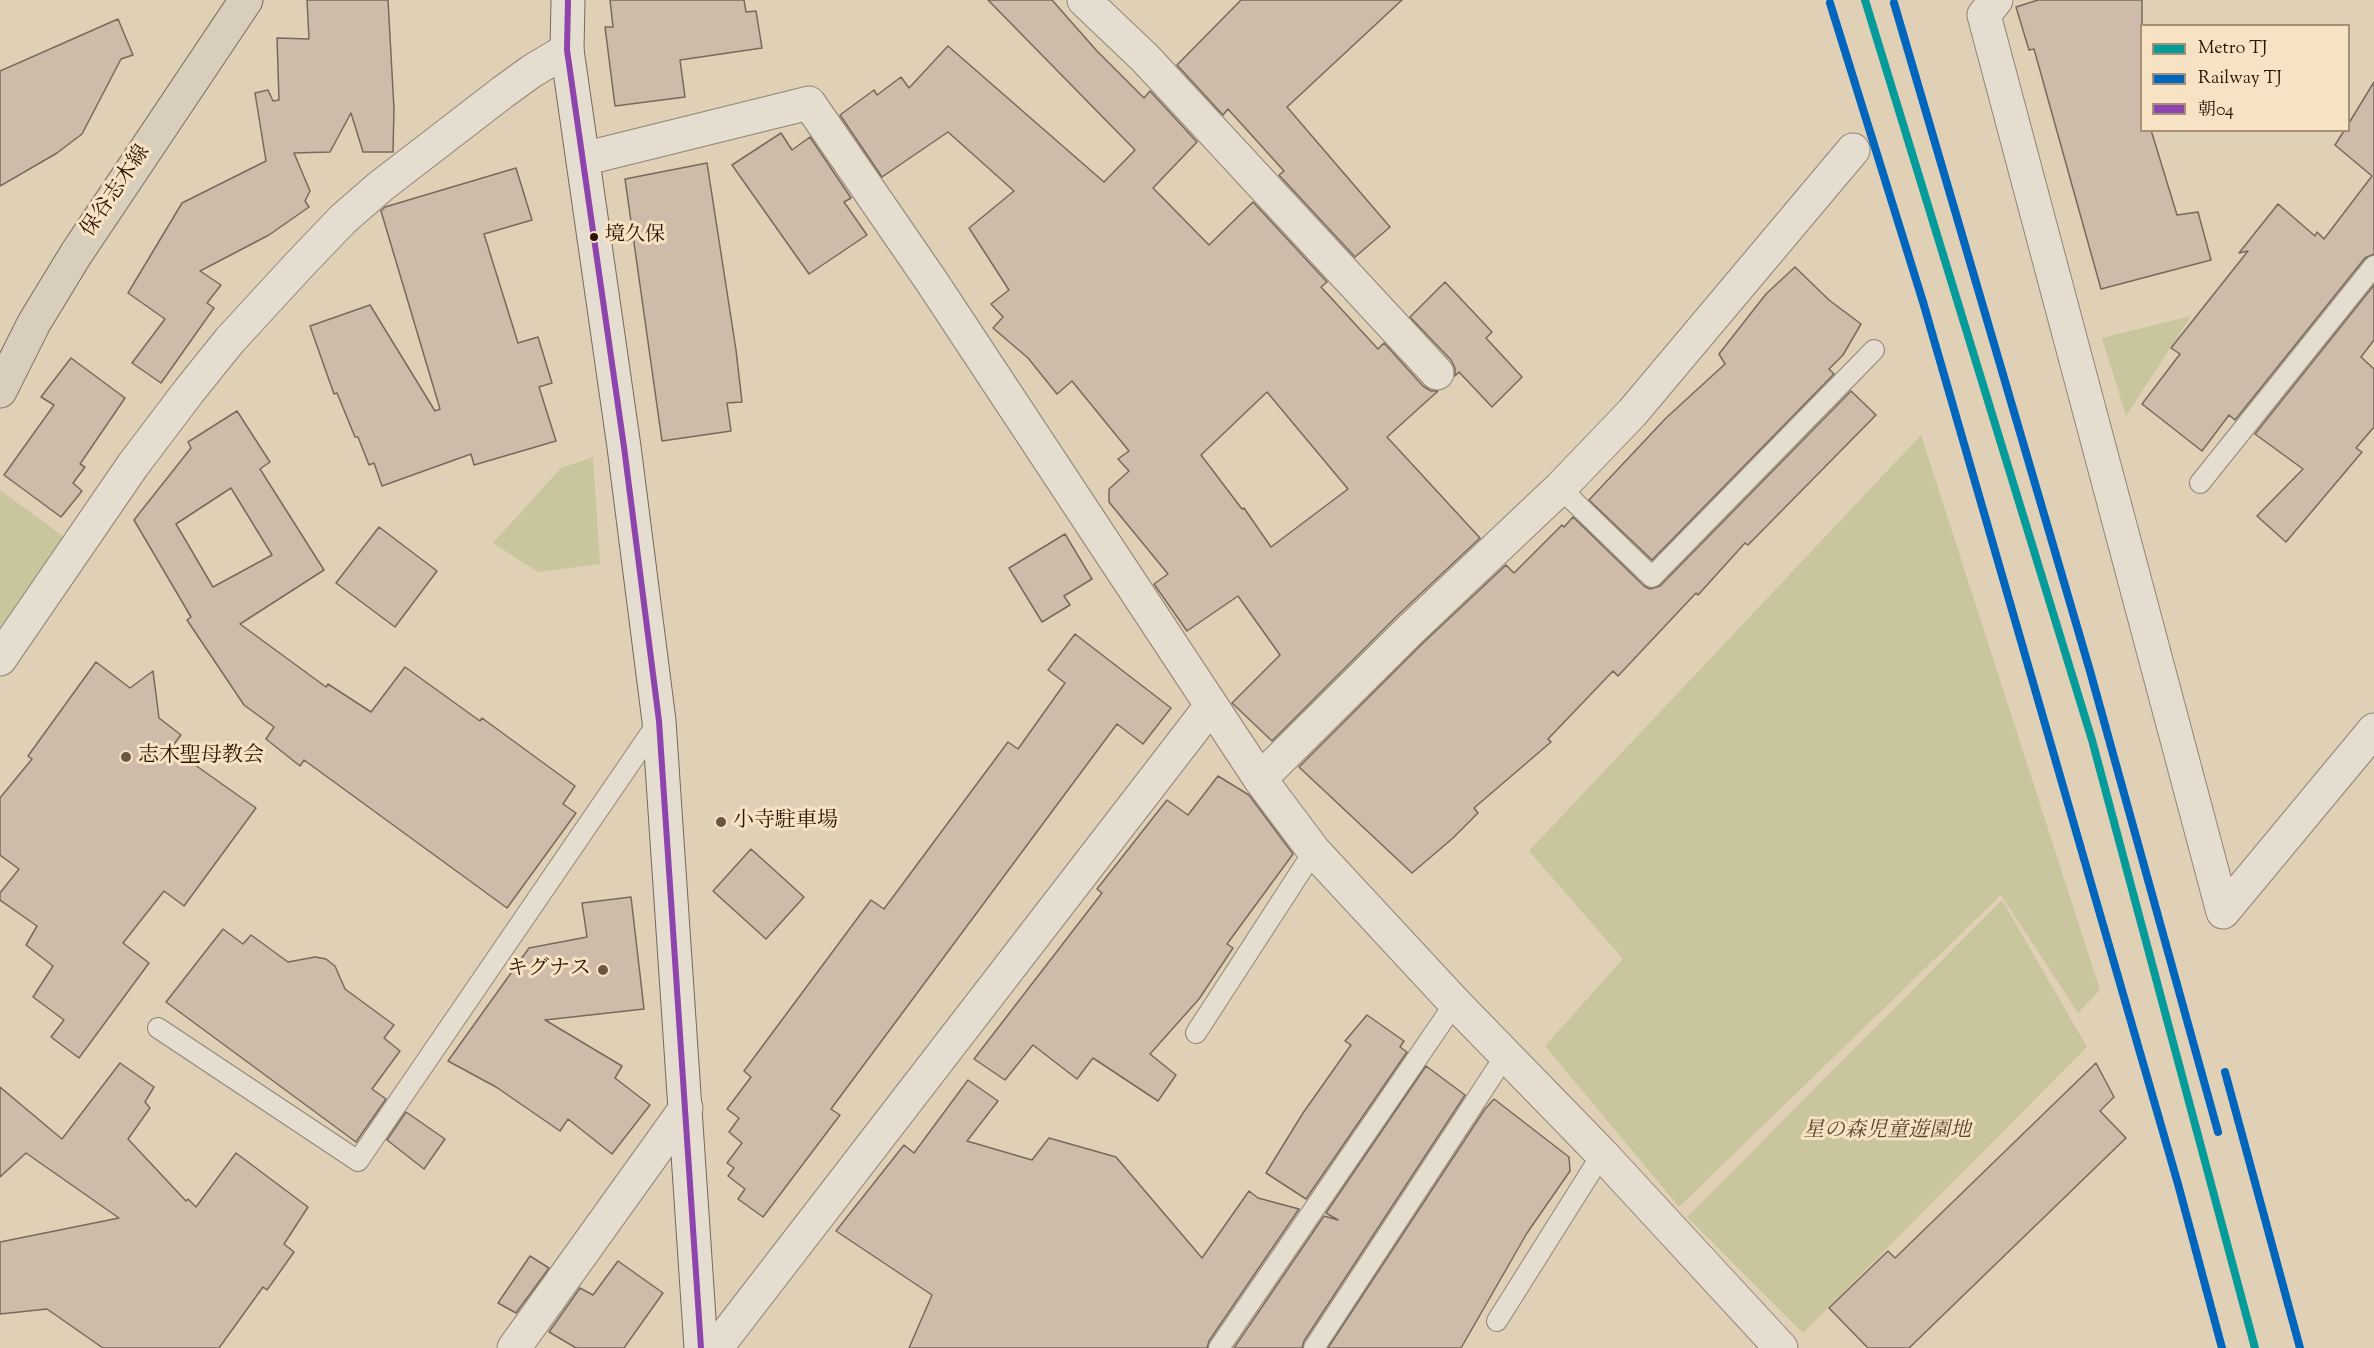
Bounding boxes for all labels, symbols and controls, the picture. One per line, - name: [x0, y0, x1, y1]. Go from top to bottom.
- legend: [2140, 24, 2350, 132]
- text: Metro TJ: [2198, 36, 2267, 62]
- text: Railway TJ: [2198, 66, 2281, 92]
- text: 朝04: [2198, 98, 2234, 124]
- street label: 保谷志木線: [77, 141, 157, 243]
- place label: 境久保: [605, 225, 665, 249]
- marker: 境久保: [588, 231, 600, 243]
- place label: 志木聖母教会: [138, 744, 264, 770]
- marker: 志木聖母教会: [119, 750, 133, 764]
- place label: 小寺駐車場: [733, 809, 838, 835]
- marker: 小寺駐車場: [714, 815, 728, 829]
- place label: キグナス: [507, 957, 591, 983]
- marker: キグナス: [596, 963, 610, 977]
- park label: 星の森児童遊園地: [1803, 1119, 1971, 1145]

